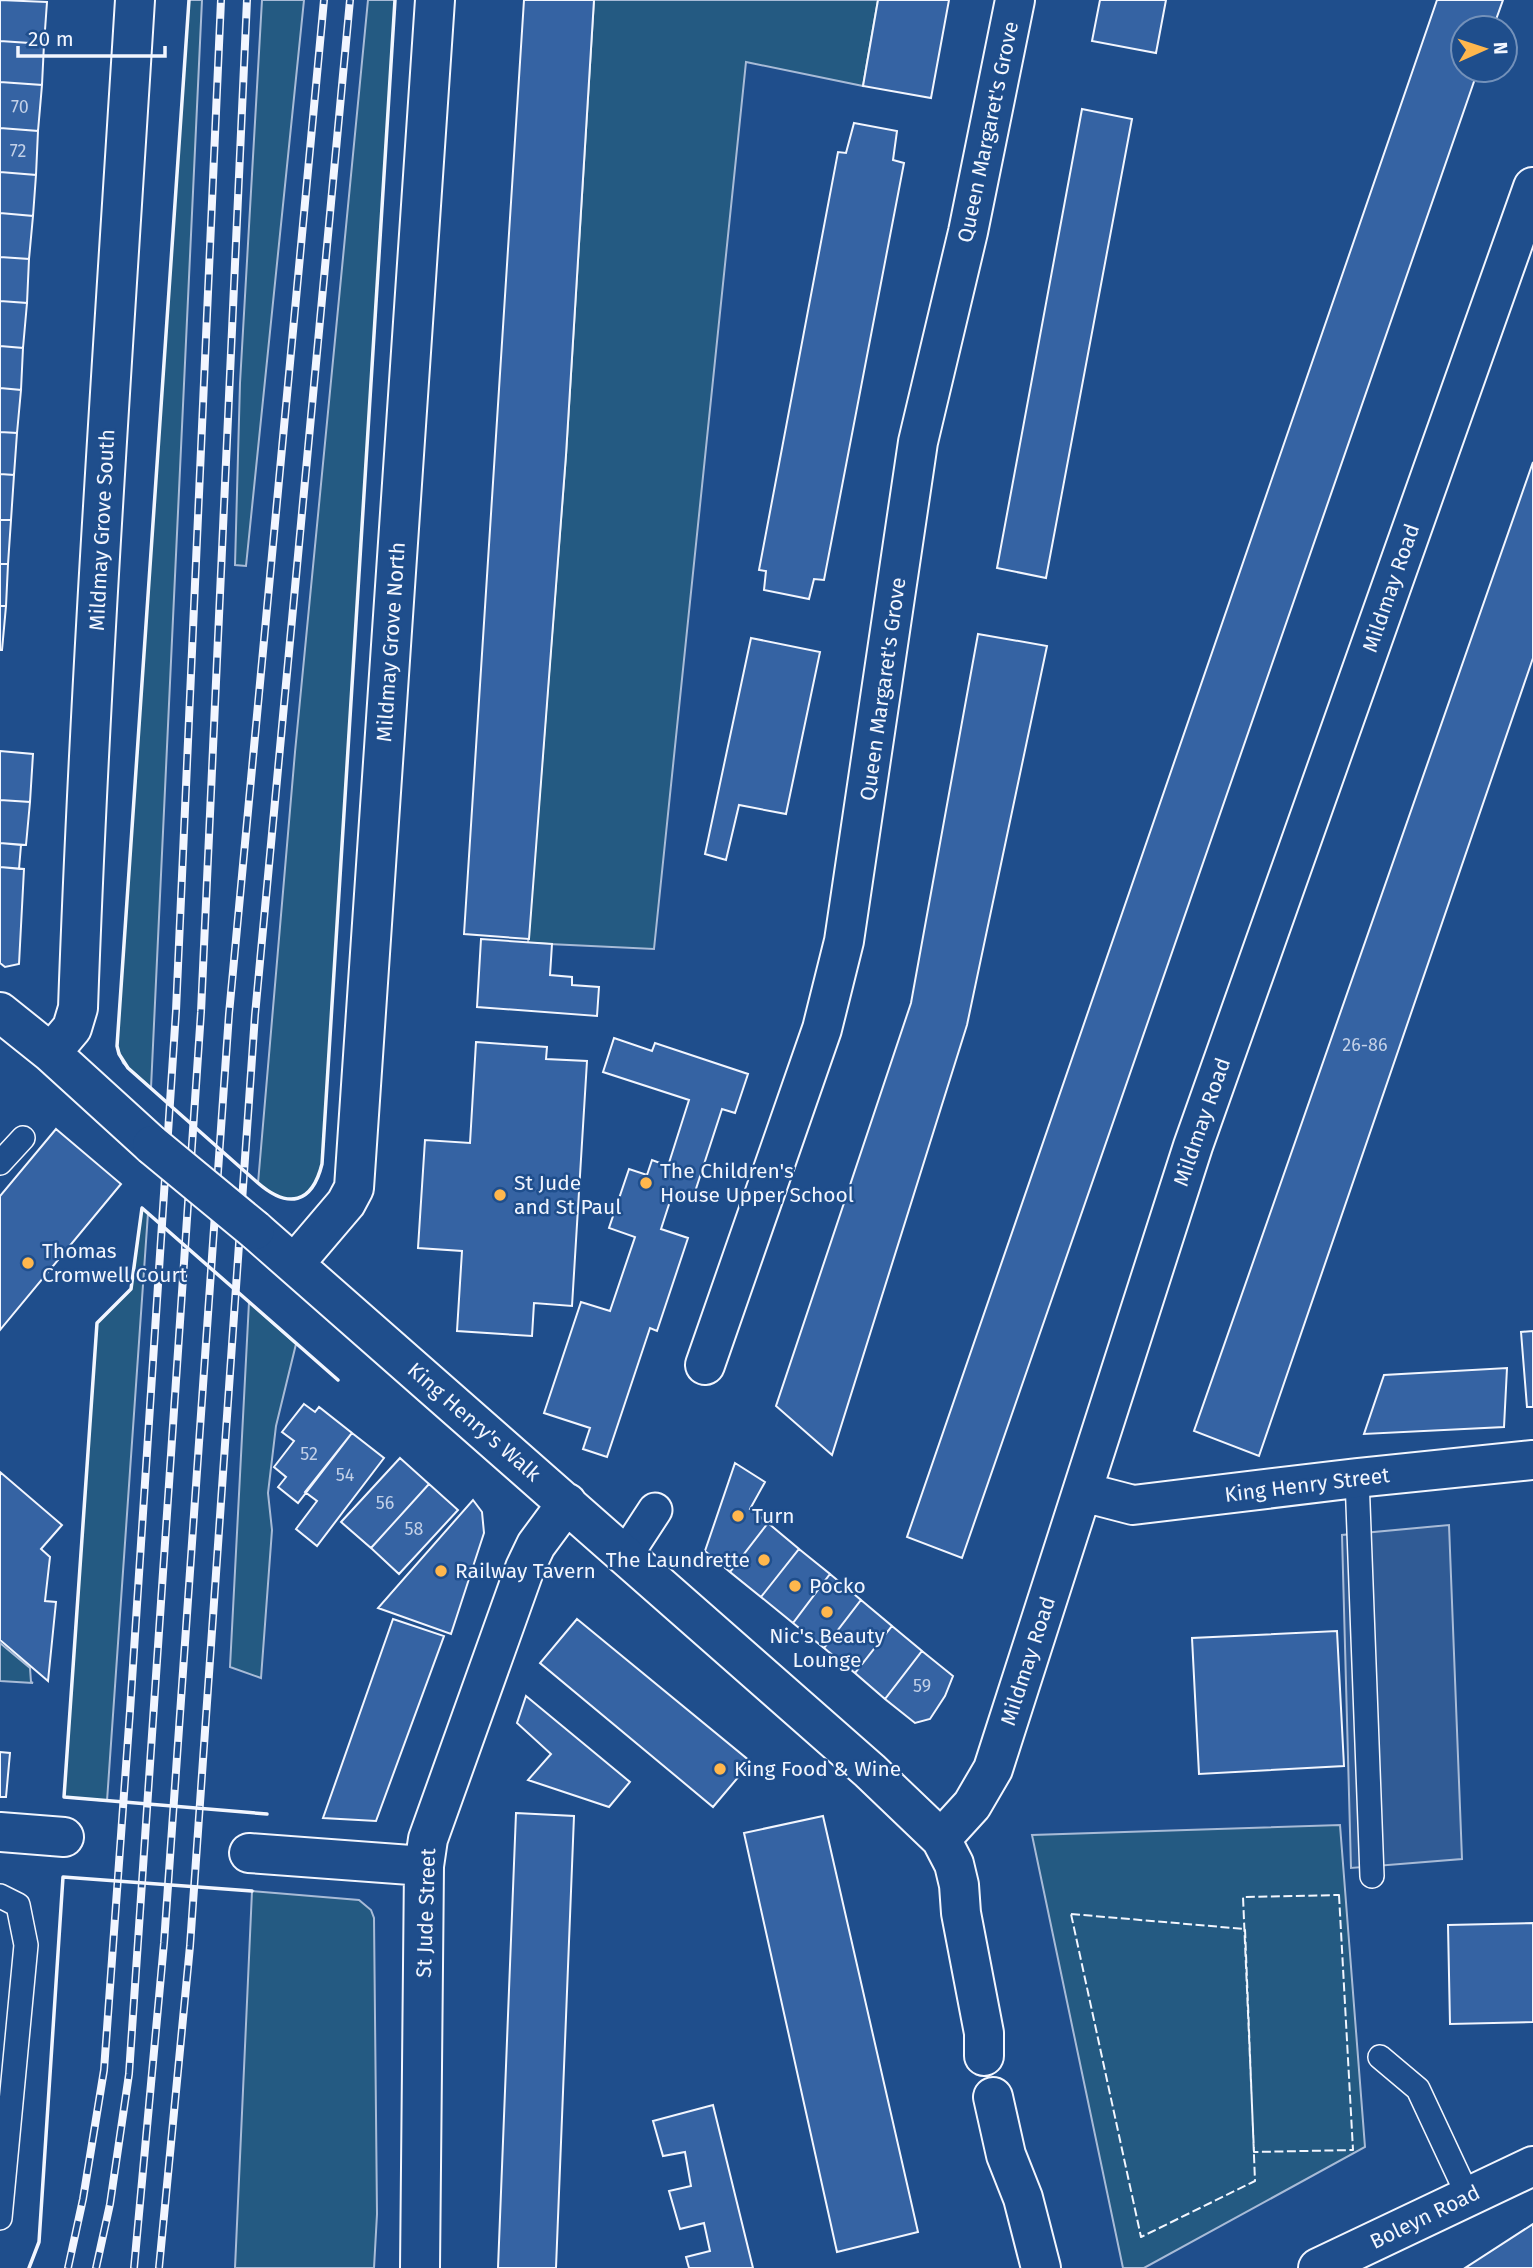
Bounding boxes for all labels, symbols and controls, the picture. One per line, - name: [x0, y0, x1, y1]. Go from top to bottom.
- scale bar: [18, 14, 164, 58]
- north arrow: [1449, 14, 1519, 84]
- street label: Queen Margaret's Grove: [952, 19, 1024, 245]
- text: 20 m: [28, 26, 74, 52]
- text: N: [1489, 41, 1512, 55]
- house number: 70: [11, 96, 29, 118]
- house number: 72: [10, 140, 26, 162]
- street label: Mildmay Grove South: [84, 429, 120, 631]
- street label: Mildmay Road: [1357, 520, 1425, 656]
- street label: Mildmay Grove North: [371, 541, 411, 743]
- street label: Queen Margaret's Grove: [854, 576, 912, 802]
- house number: 26-86: [1342, 1034, 1388, 1056]
- street label: Mildmay Road: [1168, 1054, 1236, 1190]
- place label: The Children's House Upper School: [660, 1158, 854, 1208]
- place label: St Jude and St Paul: [514, 1170, 621, 1220]
- marker: The Children's House Upper School: [638, 1175, 654, 1191]
- marker: St Jude and St Paul: [492, 1187, 508, 1203]
- place label: Thomas Cromwell Court: [42, 1238, 187, 1288]
- marker: Thomas Cromwell Court: [20, 1255, 36, 1271]
- street label: King Henry's Walk: [402, 1357, 546, 1487]
- house number: 52: [300, 1443, 318, 1465]
- street label: King Henry Street: [1223, 1462, 1391, 1508]
- house number: 54: [336, 1464, 355, 1486]
- house number: 56: [376, 1492, 394, 1514]
- place label: Turn: [752, 1503, 795, 1529]
- marker: Turn: [730, 1508, 746, 1524]
- house number: 58: [405, 1518, 424, 1540]
- place label: The Laundrette: [606, 1547, 750, 1573]
- marker: The Laundrette: [756, 1552, 772, 1568]
- place label: Railway Tavern: [455, 1558, 596, 1584]
- marker: Railway Tavern: [433, 1563, 449, 1579]
- place label: Pocko: [809, 1573, 866, 1599]
- marker: Pocko: [787, 1578, 803, 1594]
- street label: Mildmay Road: [995, 1593, 1061, 1729]
- marker: Nic's Beauty Lounge: [819, 1604, 835, 1620]
- place label: Nic's Beauty Lounge: [769, 1623, 885, 1673]
- house number: 59: [913, 1675, 931, 1697]
- place label: King Food & Wine: [734, 1756, 901, 1782]
- marker: King Food & Wine: [712, 1761, 728, 1777]
- street label: St Jude Street: [411, 1847, 441, 1978]
- street label: Boleyn Road: [1366, 2179, 1484, 2255]

